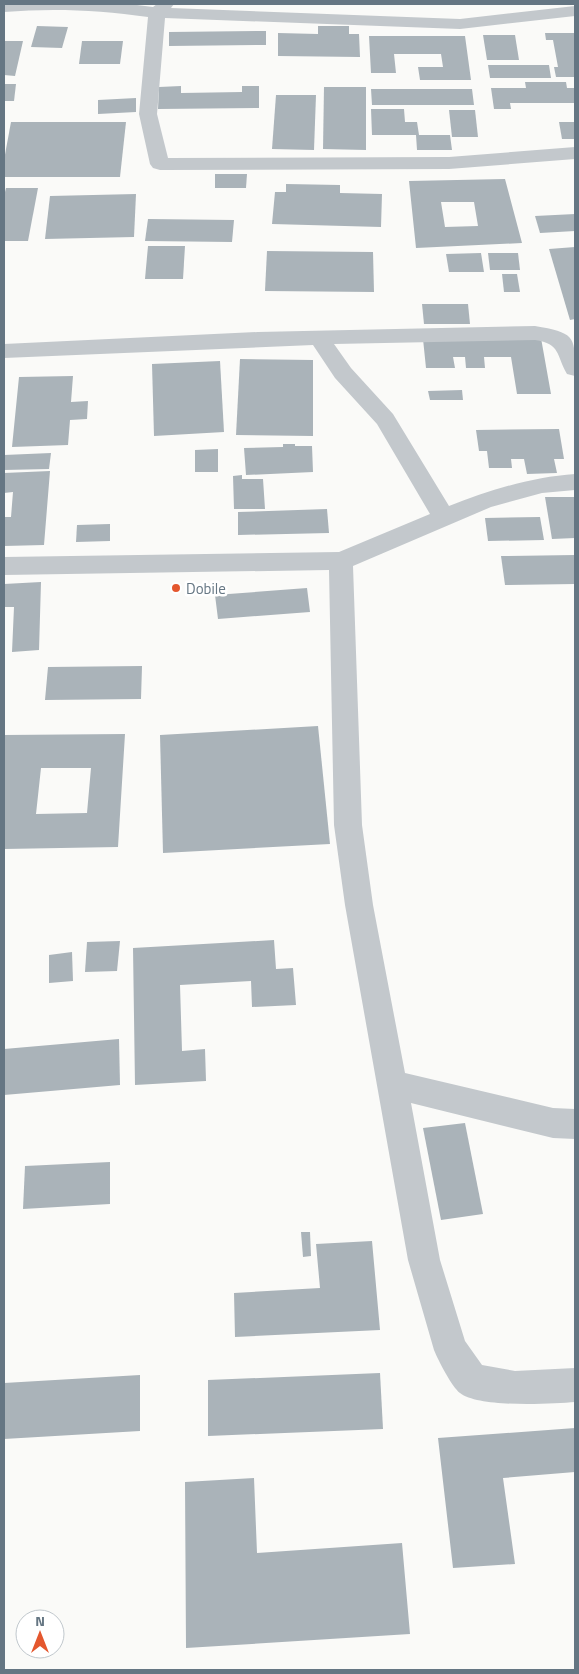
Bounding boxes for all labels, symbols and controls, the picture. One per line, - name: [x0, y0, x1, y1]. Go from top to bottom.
- place label: Dobile: [186, 577, 226, 600]
- marker: Dobile: [170, 582, 182, 594]
- north arrow: [15, 1609, 65, 1659]
- text: N: [35, 1610, 45, 1631]

